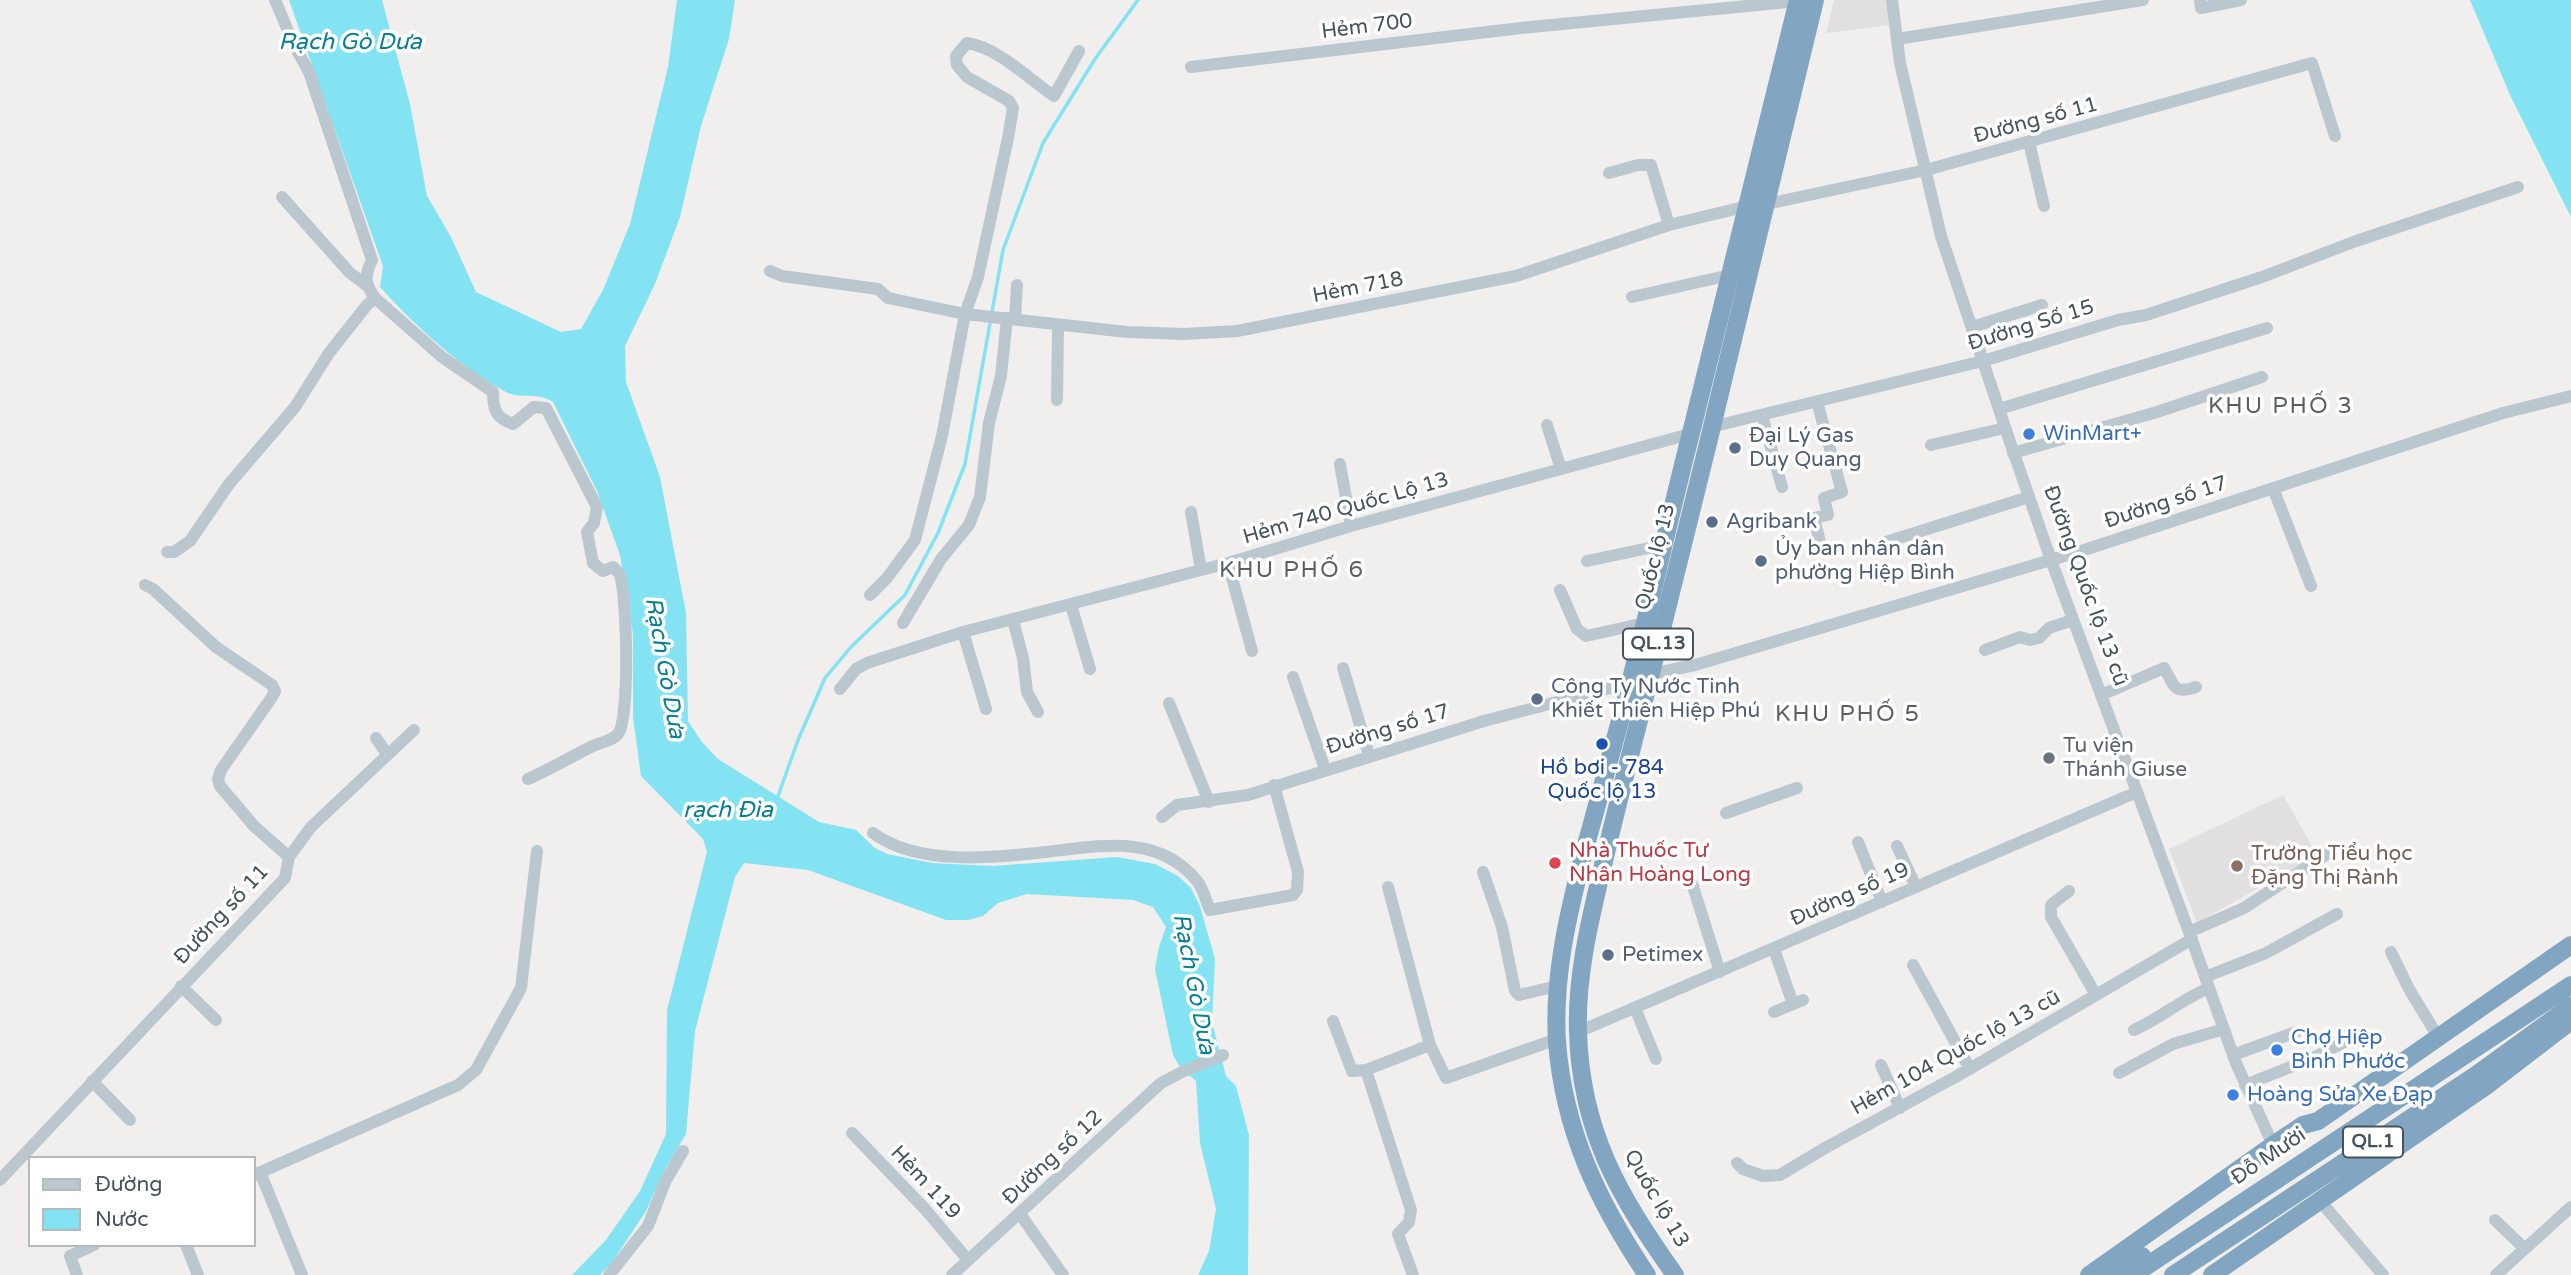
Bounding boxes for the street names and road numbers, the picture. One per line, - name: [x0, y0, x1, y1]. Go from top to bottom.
- street label: Hẻm 700: [1320, 9, 1414, 45]
- street label: Đường số 11: [1971, 92, 2101, 150]
- street label: Hẻm 718: [1311, 267, 1405, 309]
- street label: Đường Số 15: [1965, 295, 2097, 357]
- street label: Hẻm 740 Quốc Lộ 13: [1240, 468, 1452, 550]
- street label: Đường số 17: [2101, 471, 2231, 535]
- street label: Đường Quốc lộ 13 cũ: [2037, 482, 2133, 690]
- street label: Quốc lộ 13: [1631, 501, 1681, 613]
- road number: QL.13: [1623, 628, 1693, 660]
- street label: Đường số 17: [1323, 699, 1453, 761]
- street label: Đường số 19: [1787, 858, 1913, 932]
- street label: Đường số 11: [169, 860, 275, 970]
- street label: Hẻm 104 Quốc lộ 13 cũ: [1847, 985, 2065, 1121]
- street label: Đường số 12: [998, 1105, 1108, 1211]
- street label: Đỗ Mười: [2227, 1123, 2311, 1191]
- road number: QL.1: [2343, 1126, 2403, 1158]
- street label: Hẻm 119: [884, 1141, 966, 1225]
- street label: Quốc lộ 13: [1618, 1146, 1694, 1252]

